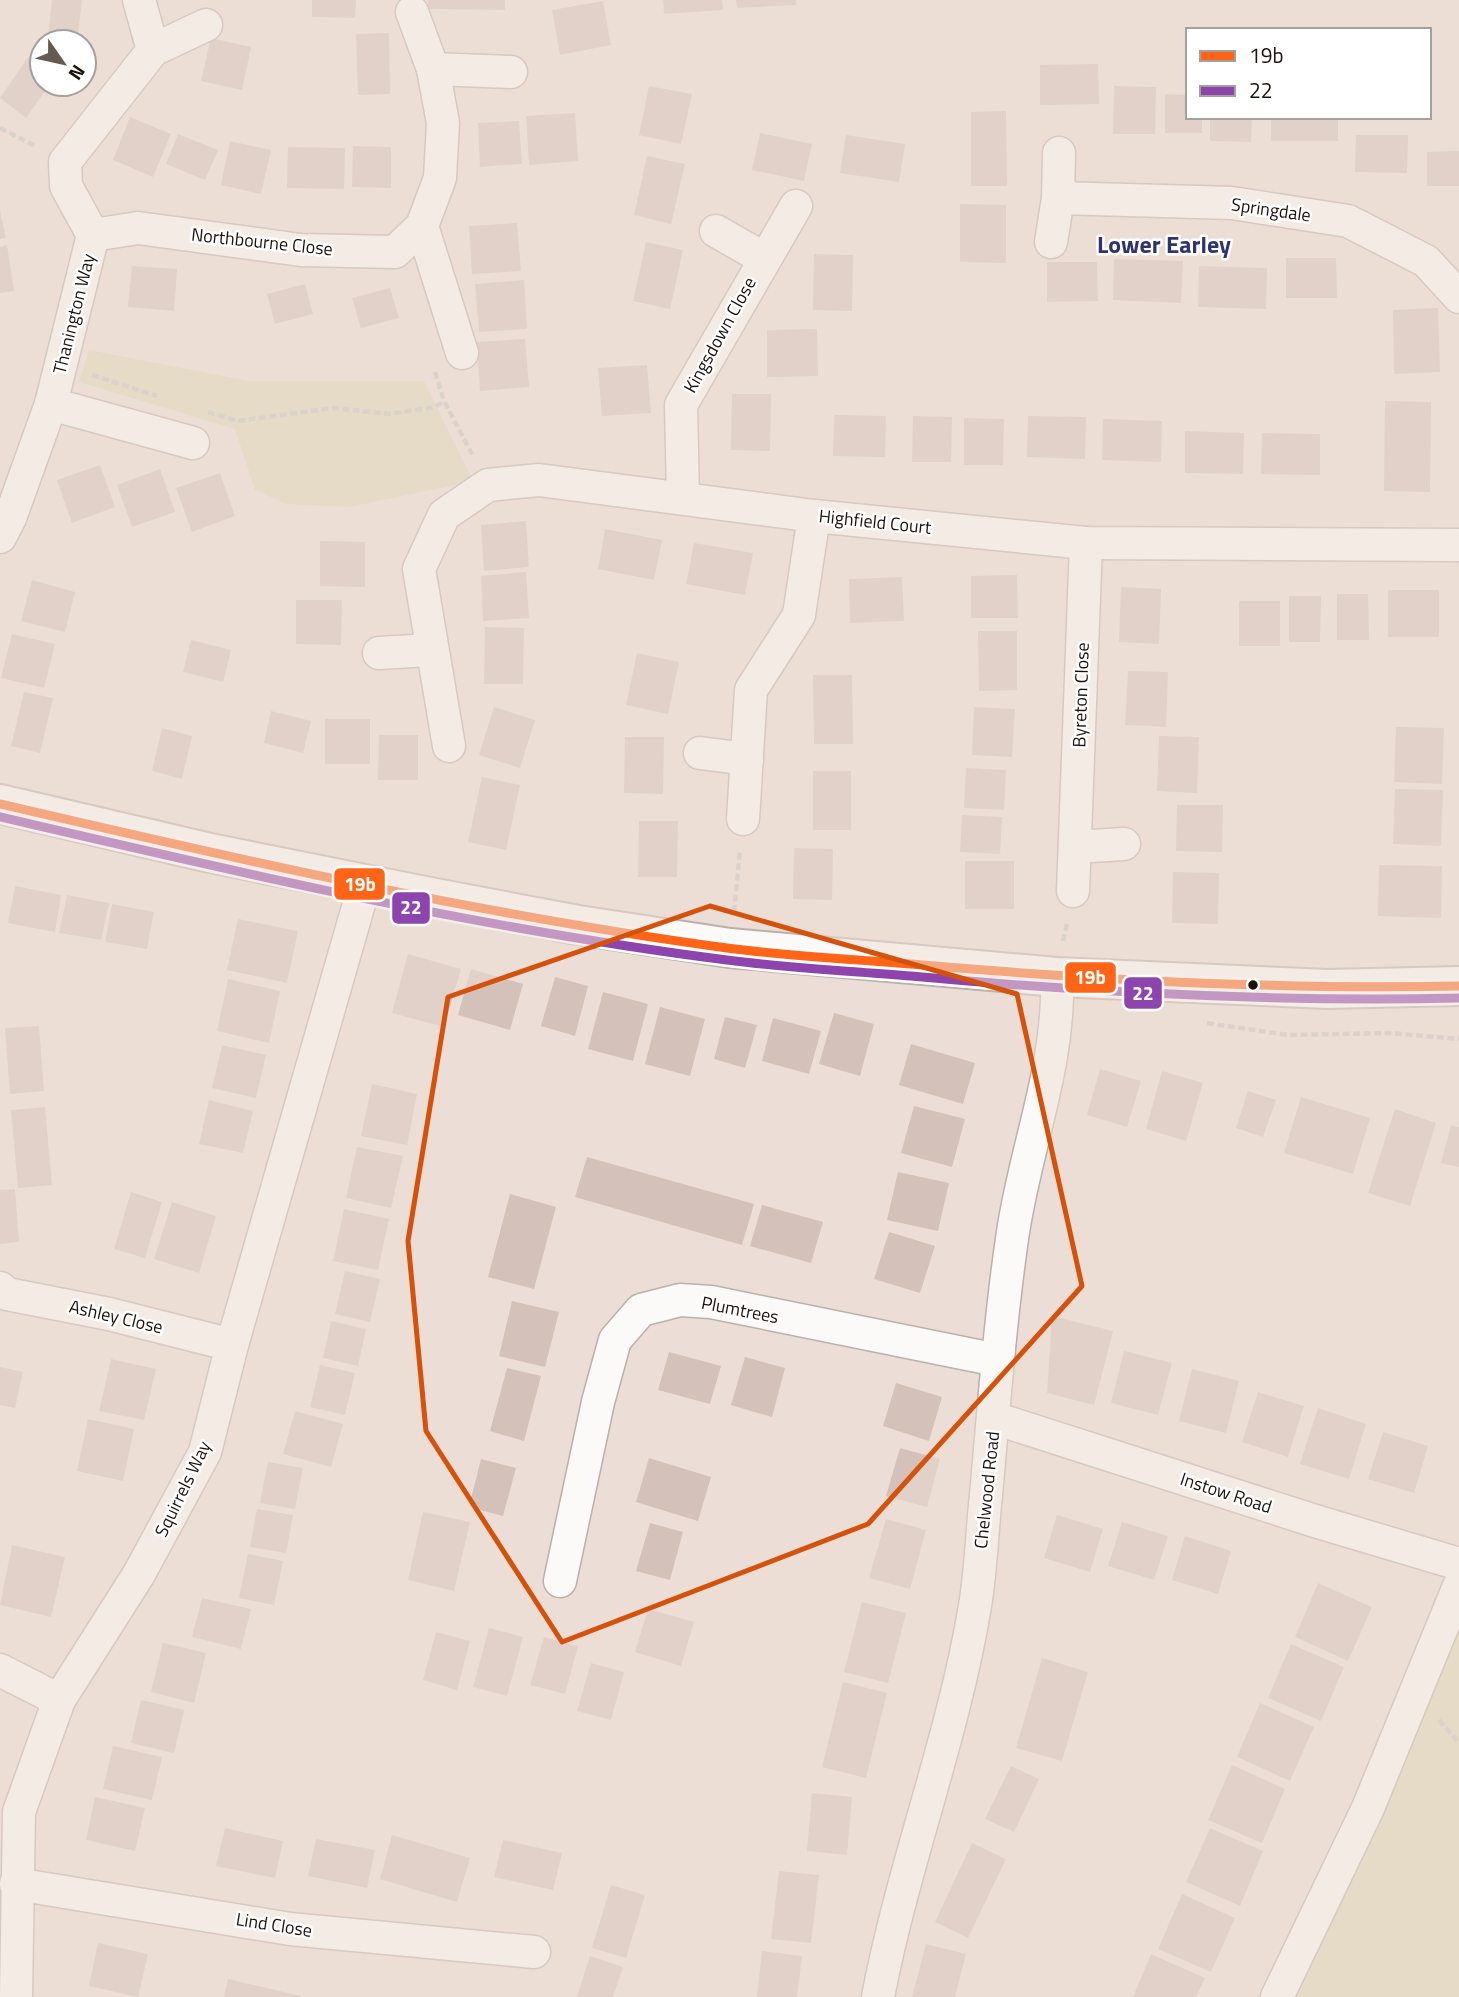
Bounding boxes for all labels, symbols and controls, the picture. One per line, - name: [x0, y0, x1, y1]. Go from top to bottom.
- north arrow: [28, 28, 98, 98]
- legend: [1186, 28, 1431, 119]
- text: 19b: [1249, 39, 1284, 71]
- text: N: [62, 59, 93, 86]
- text: 22: [1249, 74, 1273, 106]
- street label: Springdale: [1230, 191, 1313, 228]
- street label: Northbourne Close: [190, 221, 334, 262]
- district label: Lower Earley: [1097, 226, 1231, 262]
- street label: Thanington Way: [45, 250, 102, 377]
- street label: Kingsdown Close: [677, 272, 763, 398]
- street label: Highfield Court: [818, 502, 933, 541]
- street label: Byreton Close: [1065, 642, 1096, 748]
- line badge: 19b: [333, 867, 386, 901]
- text: 19b: [344, 869, 376, 898]
- line badge: 22: [391, 891, 431, 925]
- text: 22: [400, 892, 422, 921]
- line badge: 19b: [1064, 961, 1117, 994]
- text: 19b: [1074, 962, 1106, 991]
- line badge: 22: [1123, 976, 1163, 1010]
- text: 22: [1132, 978, 1154, 1007]
- unlabelled marker: [1246, 978, 1260, 992]
- street label: Plumtrees: [699, 1289, 781, 1330]
- street label: Ashley Close: [67, 1293, 166, 1340]
- street label: Chelwood Road: [967, 1430, 1006, 1550]
- street label: Squirrels Way: [148, 1436, 218, 1541]
- street label: Instow Road: [1177, 1465, 1275, 1520]
- street label: Lind Close: [234, 1905, 314, 1944]

